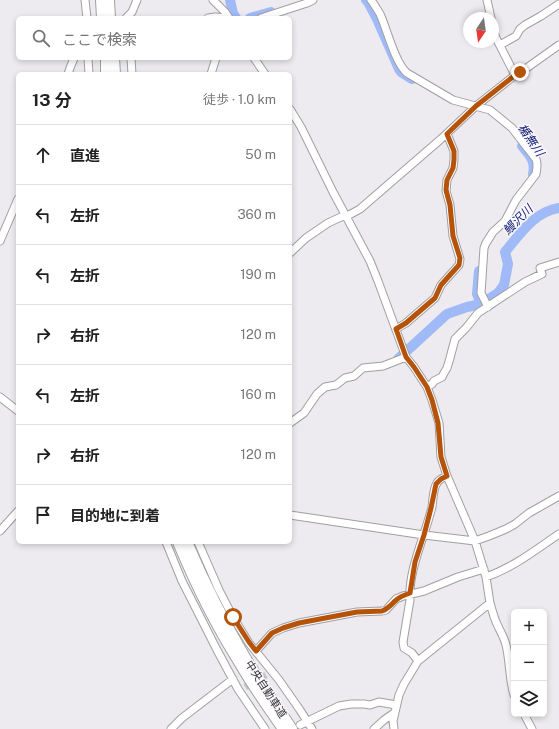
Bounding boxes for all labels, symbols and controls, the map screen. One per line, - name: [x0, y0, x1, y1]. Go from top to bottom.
- north arrow: [463, 12, 499, 48]
- search box: [16, 16, 292, 60]
- icon: search: [30, 27, 52, 49]
- text: ここで検索: [62, 31, 137, 48]
- route end: [511, 63, 529, 81]
- text: 13 分: [32, 90, 71, 110]
- text: 徒歩 · 1.0 km: [203, 92, 276, 107]
- water label: 楯無川: [515, 121, 548, 160]
- icon: ahead: [32, 144, 54, 166]
- text: 直進: [70, 147, 100, 164]
- text: 50 m: [245, 147, 276, 162]
- water label: 鰻沢川: [500, 201, 537, 238]
- icon: left: [32, 204, 54, 226]
- text: 左折: [70, 207, 100, 224]
- text: 360 m: [238, 207, 276, 222]
- icon: left: [32, 264, 54, 286]
- text: 左折: [70, 267, 100, 284]
- text: 190 m: [240, 267, 276, 282]
- icon: right: [32, 324, 54, 346]
- text: 右折: [70, 327, 100, 344]
- text: 120 m: [241, 327, 276, 342]
- icon: left: [32, 384, 54, 406]
- text: 左折: [70, 387, 100, 404]
- text: 160 m: [240, 387, 276, 402]
- icon: right: [32, 444, 54, 466]
- text: 右折: [70, 447, 100, 464]
- text: 120 m: [241, 447, 276, 462]
- icon: arrive: [32, 504, 54, 526]
- text: 目的地に到着: [70, 507, 160, 524]
- route start: [224, 608, 242, 626]
- map controls: [511, 609, 547, 717]
- button: +: [511, 609, 547, 645]
- button: −: [511, 645, 547, 681]
- street label: 中央自動車道: [243, 658, 289, 720]
- button: layers: [511, 681, 547, 717]

